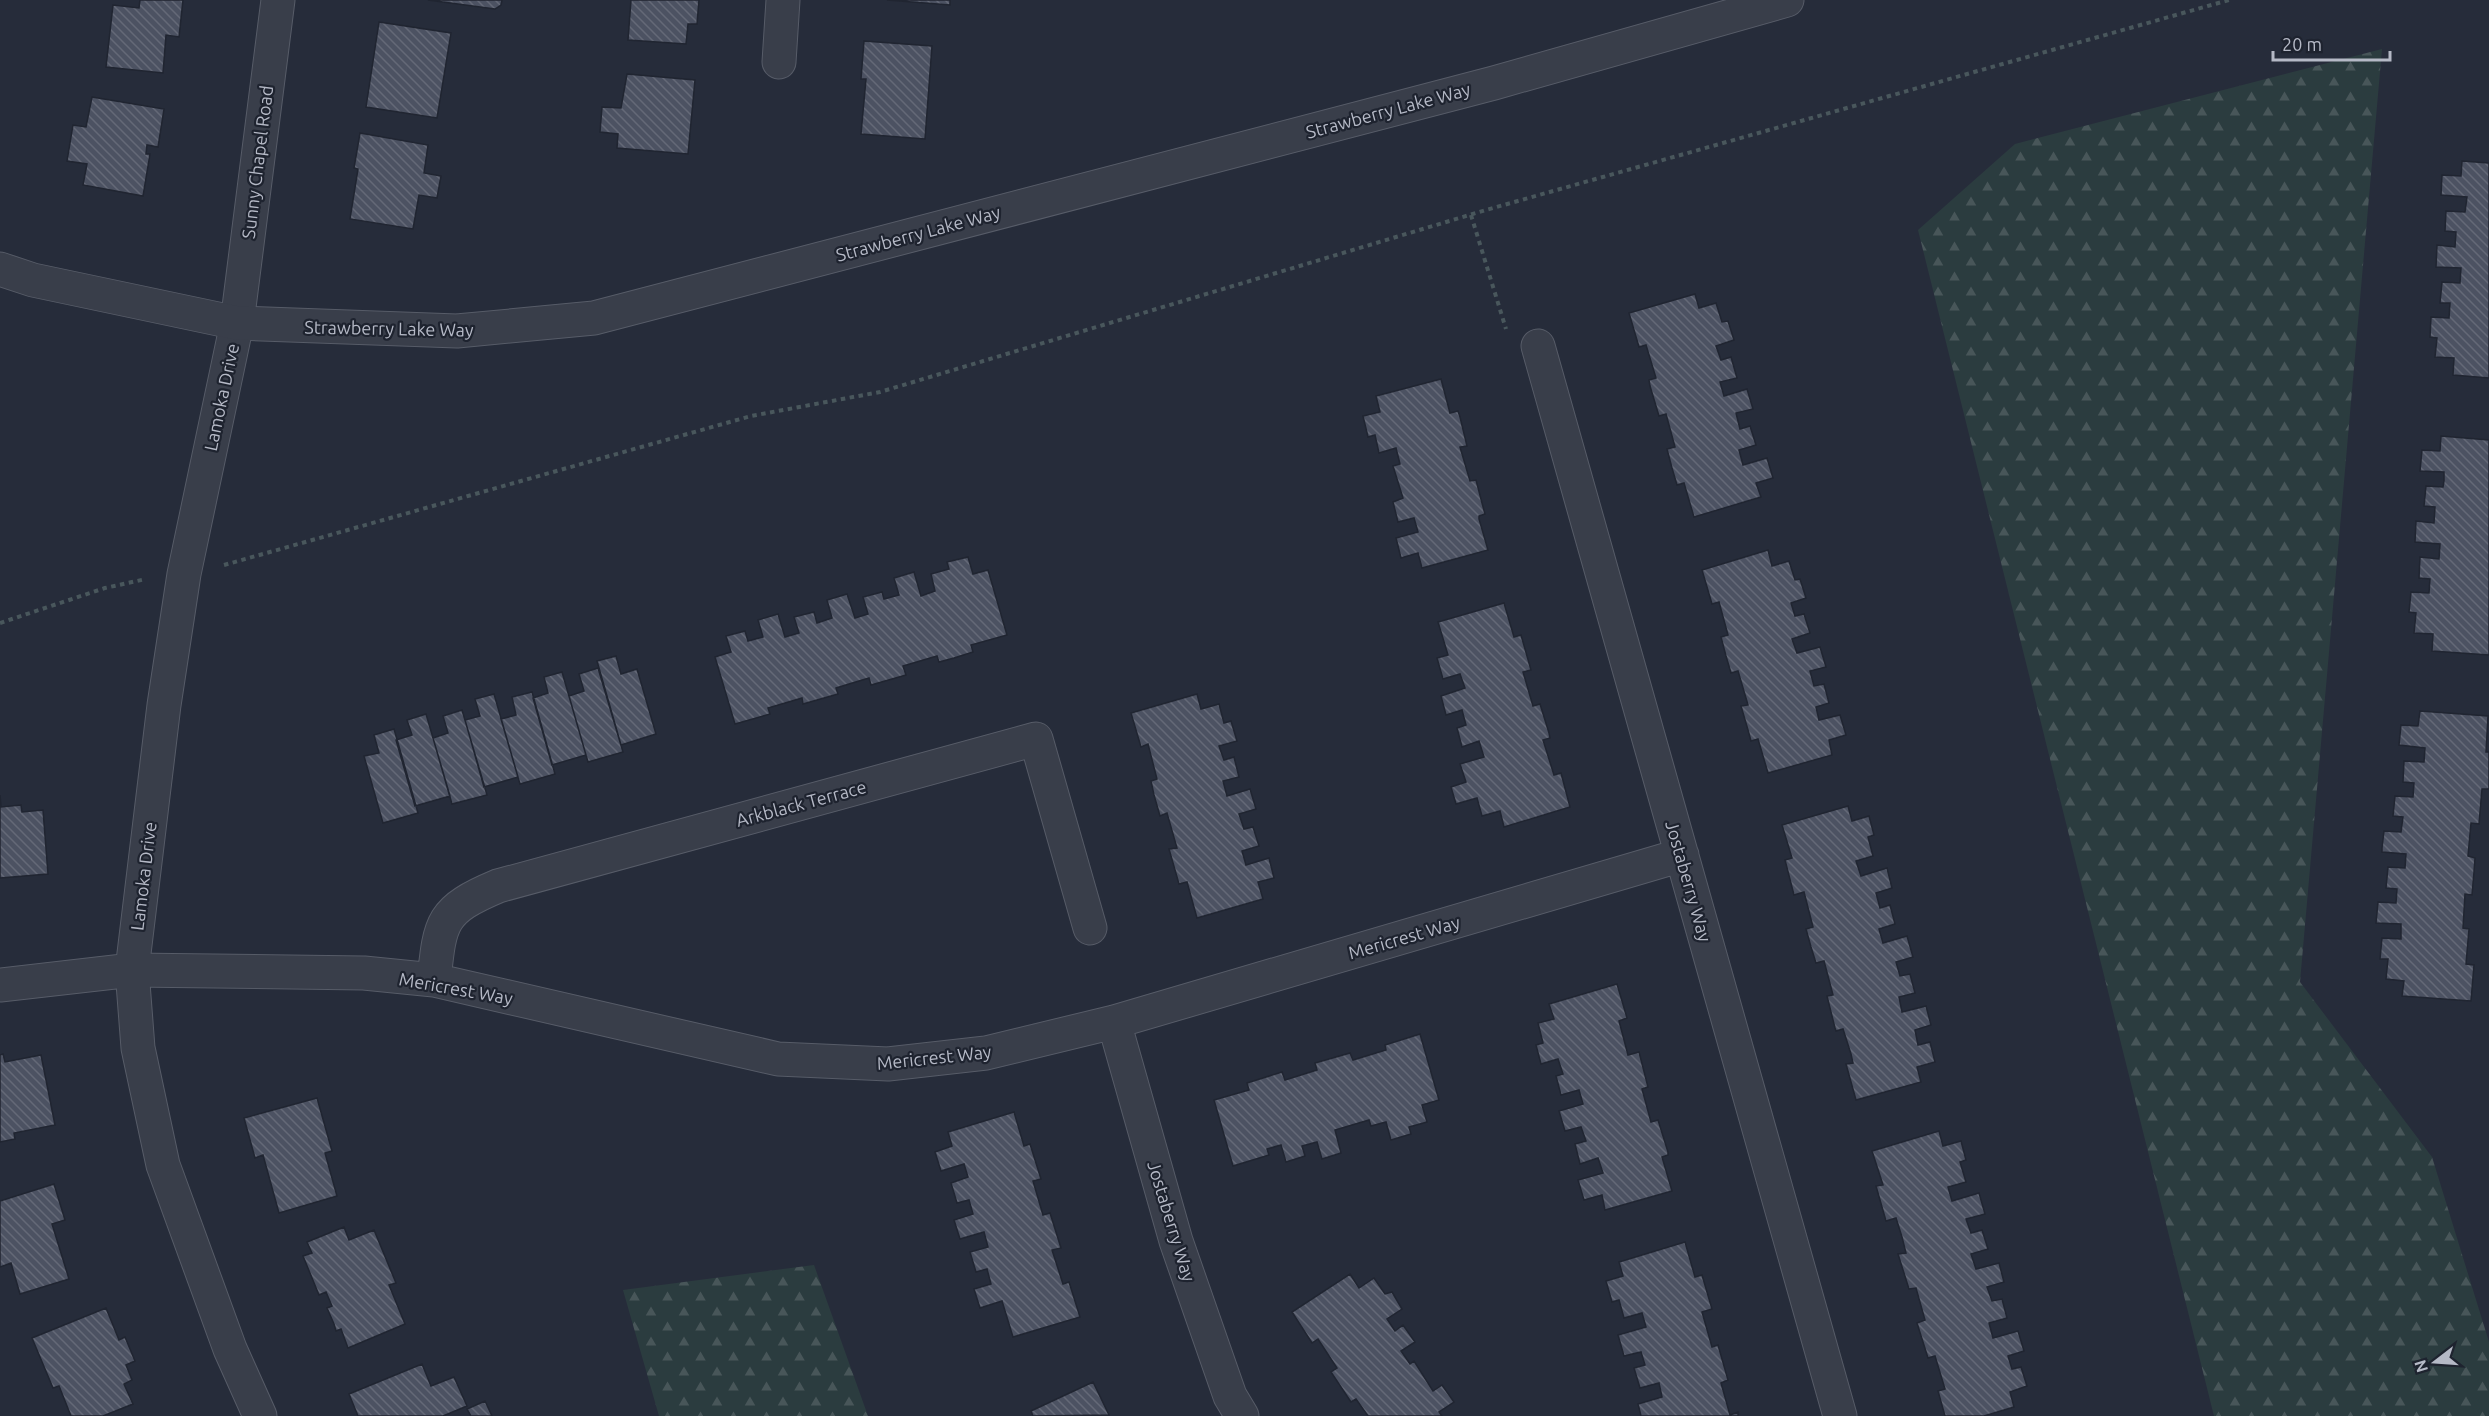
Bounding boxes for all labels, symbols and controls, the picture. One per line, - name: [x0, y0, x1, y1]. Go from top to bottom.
- scale bar: [2273, 24, 2390, 62]
- text: 20 m: [2282, 34, 2322, 54]
- street label: Strawberry Lake Way: [1304, 78, 1473, 142]
- street label: Sunny Chapel Road: [238, 84, 276, 240]
- street label: Strawberry Lake Way: [834, 201, 1003, 265]
- street label: Strawberry Lake Way: [304, 317, 474, 339]
- street label: Lamoka Drive: [200, 341, 242, 453]
- street label: Arkblack Terrace: [734, 776, 868, 830]
- street label: Jostaberry Way: [1662, 818, 1716, 944]
- street label: Lamoka Drive: [126, 820, 160, 932]
- street label: Mericrest Way: [1346, 911, 1462, 962]
- street label: Mericrest Way: [398, 968, 515, 1008]
- street label: Mericrest Way: [876, 1041, 993, 1073]
- street label: Jostaberry Way: [1144, 1158, 1200, 1284]
- north arrow: [2405, 1332, 2465, 1392]
- text: N: [2410, 1358, 2431, 1375]

